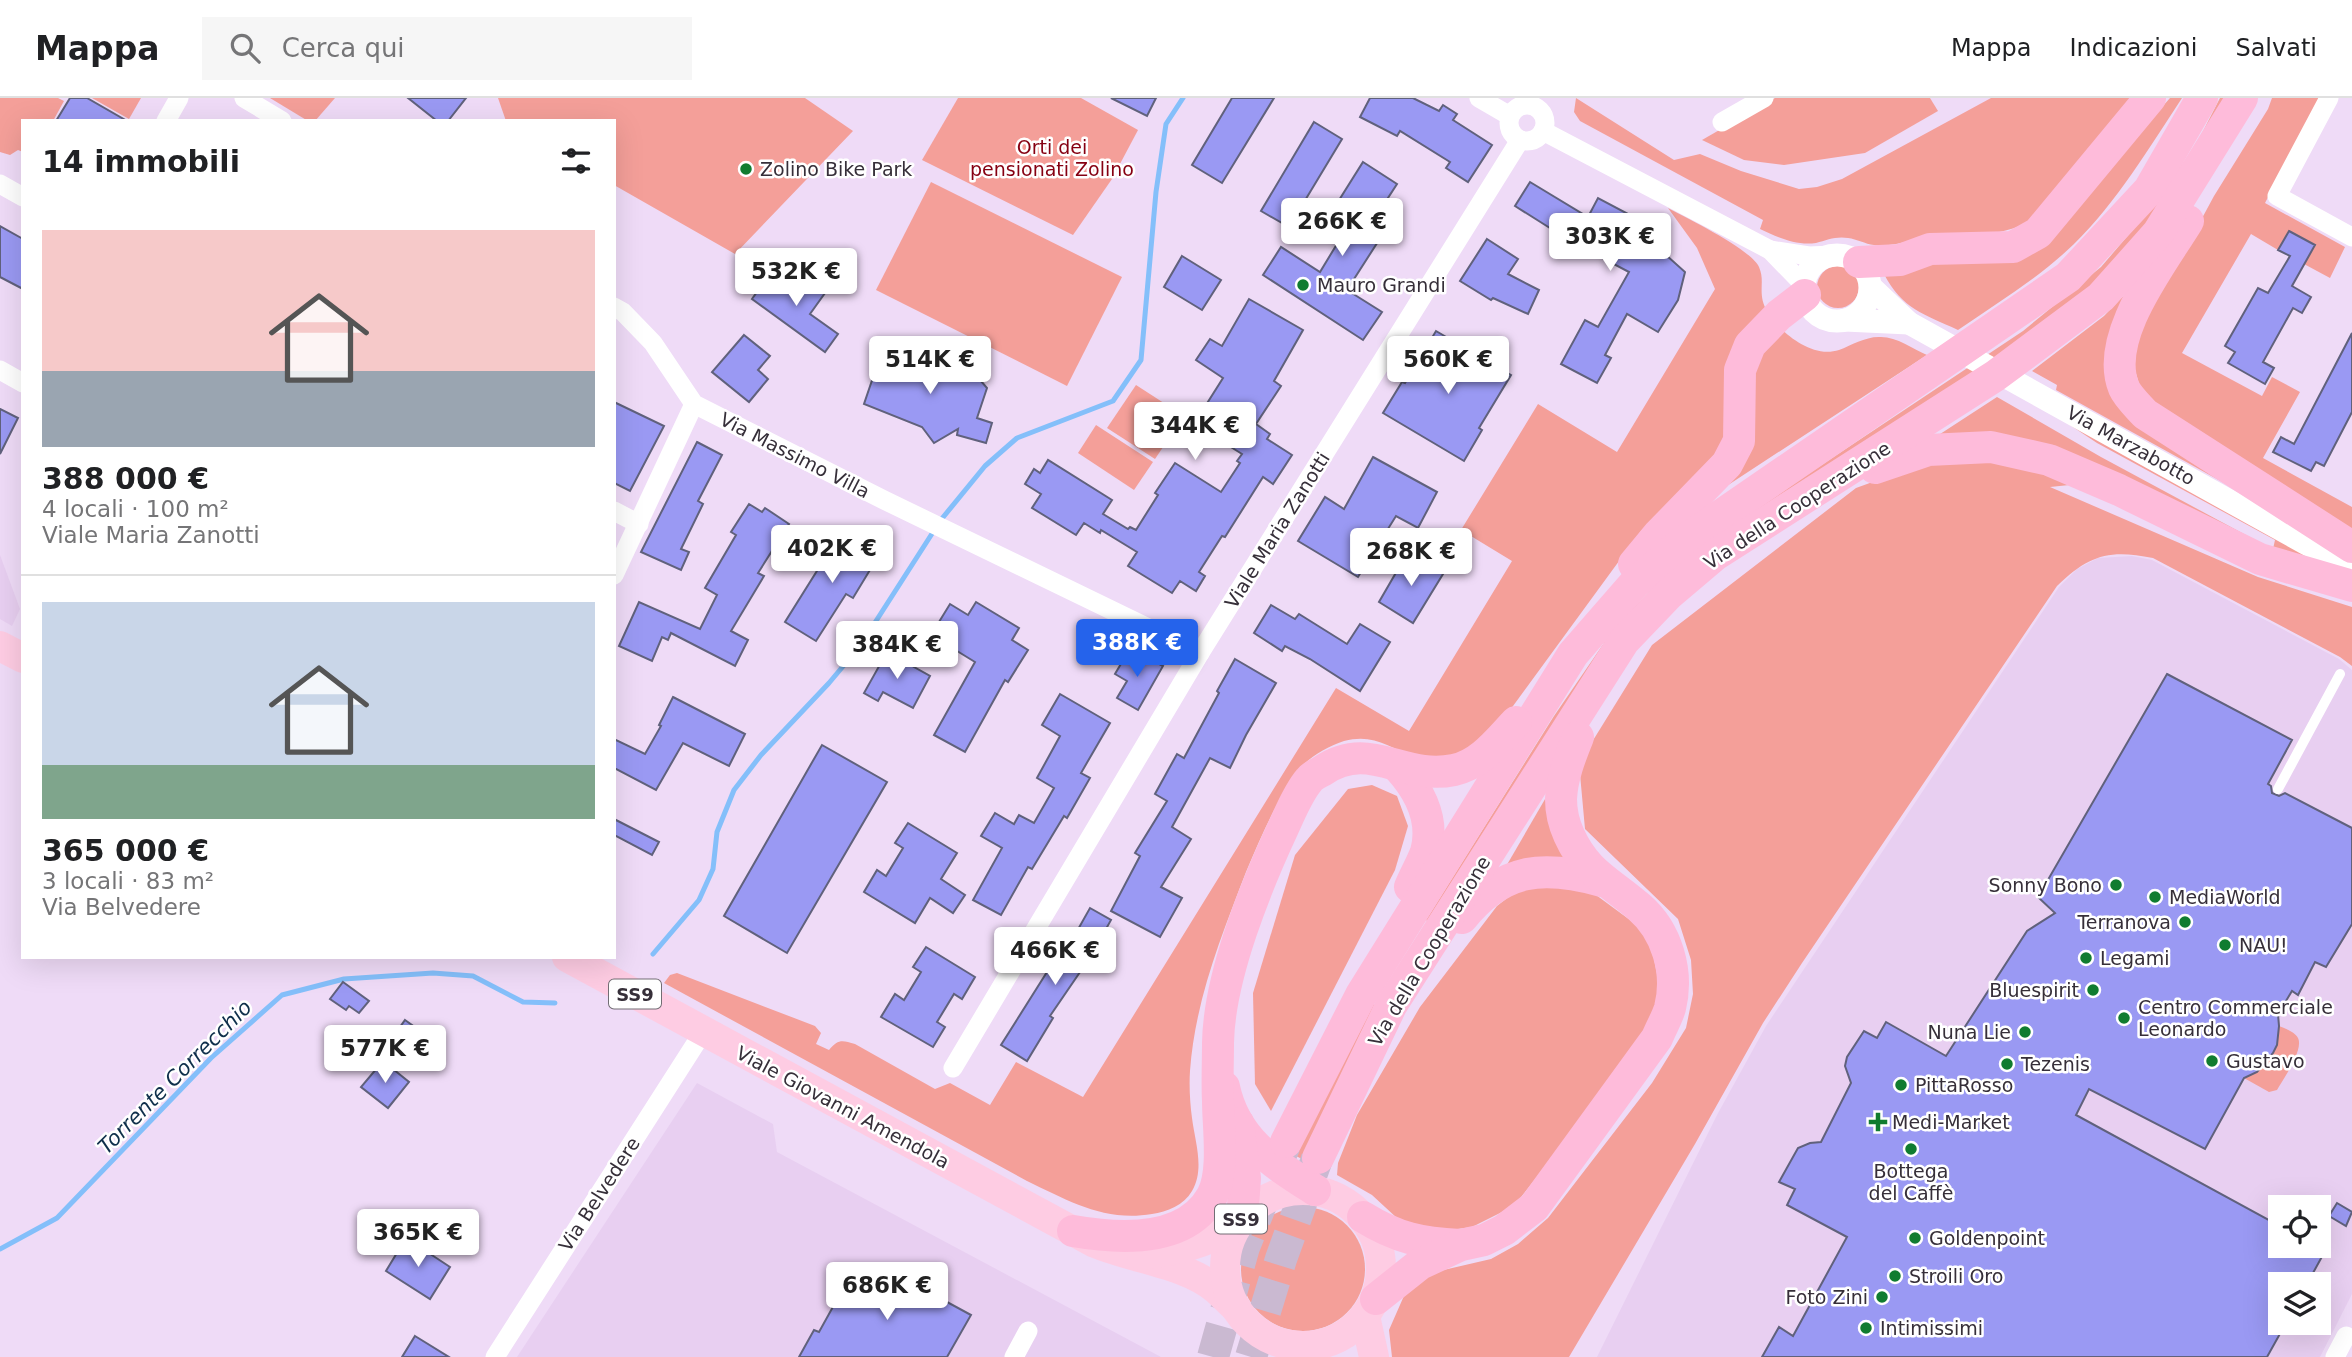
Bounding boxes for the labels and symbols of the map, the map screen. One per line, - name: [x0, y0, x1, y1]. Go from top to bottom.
- park label: Orti dei pensionati Zolino: [970, 136, 1134, 180]
- place label: Zolino Bike Park: [760, 158, 912, 180]
- marker: Zolino Bike Park: [738, 161, 754, 177]
- pin: 266K €: [1285, 198, 1399, 258]
- pin: 303K €: [1553, 214, 1667, 273]
- pin: 532K €: [739, 248, 853, 308]
- place label: Mauro Grandi: [1317, 274, 1446, 296]
- marker: Mauro Grandi: [1295, 277, 1311, 293]
- pin: 514K €: [873, 336, 987, 396]
- pin: 560K €: [1391, 336, 1505, 396]
- street label: Via Marzabotto: [2063, 401, 2199, 489]
- pin: 344K €: [1138, 402, 1252, 462]
- street label: Via Massimo Villa: [717, 408, 873, 502]
- street label: Via della Cooperazione: [1700, 436, 1894, 574]
- street label: Viale Maria Zanotti: [1220, 448, 1334, 612]
- pin: 402K €: [775, 526, 889, 585]
- pin: 268K €: [1354, 528, 1468, 588]
- pin: 388K €: [1080, 620, 1194, 679]
- pin: 384K €: [840, 622, 954, 681]
- street label: Via della Cooperazione: [1363, 852, 1495, 1050]
- place label: Sonny Bono: [1989, 874, 2102, 896]
- marker: Sonny Bono: [2108, 877, 2124, 893]
- place label: MediaWorld: [2169, 886, 2281, 908]
- marker: MediaWorld: [2147, 889, 2163, 905]
- place label: Terranova: [2076, 911, 2171, 933]
- marker: Terranova: [2177, 914, 2193, 930]
- pin: 466K €: [998, 928, 1112, 987]
- place label: NAU!: [2239, 934, 2288, 956]
- marker: NAU!: [2217, 937, 2233, 953]
- place label: Legami: [2100, 947, 2169, 969]
- marker: Legami: [2078, 950, 2094, 966]
- place label: Bluespirit: [1989, 979, 2079, 1001]
- road number: SS9: [609, 980, 661, 1009]
- marker: Bluespirit: [2085, 982, 2101, 998]
- water label: Torrente Correcchio: [93, 995, 257, 1159]
- place label: Centro Commerciale Leonardo: [2138, 996, 2333, 1040]
- marker: Centro Commerciale Leonardo: [2116, 1010, 2132, 1026]
- place label: Nuna Lie: [1927, 1021, 2011, 1043]
- marker: Nuna Lie: [2017, 1024, 2033, 1040]
- pin: 577K €: [328, 1026, 442, 1085]
- street label: Viale Giovanni Amendola: [733, 1041, 953, 1173]
- place label: Gustavo: [2226, 1050, 2305, 1072]
- place label: Tezenis: [2020, 1053, 2090, 1075]
- marker: Gustavo: [2204, 1053, 2220, 1069]
- marker: Tezenis: [1999, 1056, 2015, 1072]
- place label: PittaRosso: [1915, 1074, 2013, 1096]
- marker: PittaRosso: [1893, 1077, 1909, 1093]
- place label: Medi-Market: [1892, 1111, 2010, 1133]
- marker: Medi-Market: [1870, 1114, 1886, 1130]
- street label: Via Belvedere: [554, 1133, 644, 1255]
- marker: Bottega del Caffè: [1903, 1141, 1919, 1157]
- place label: Bottega del Caffè: [1869, 1160, 1953, 1204]
- road number: SS9: [1215, 1204, 1267, 1234]
- pin: 365K €: [361, 1210, 475, 1269]
- place label: Goldenpoint: [1929, 1227, 2045, 1249]
- marker: Goldenpoint: [1907, 1230, 1923, 1246]
- pin: 686K €: [830, 1262, 944, 1322]
- place label: Stroili Oro: [1909, 1265, 2003, 1287]
- marker: Stroili Oro: [1887, 1268, 1903, 1284]
- place label: Foto Zini: [1785, 1286, 1868, 1308]
- marker: Foto Zini: [1874, 1289, 1890, 1305]
- place label: Intimissimi: [1880, 1317, 1983, 1339]
- marker: Intimissimi: [1858, 1320, 1874, 1336]

